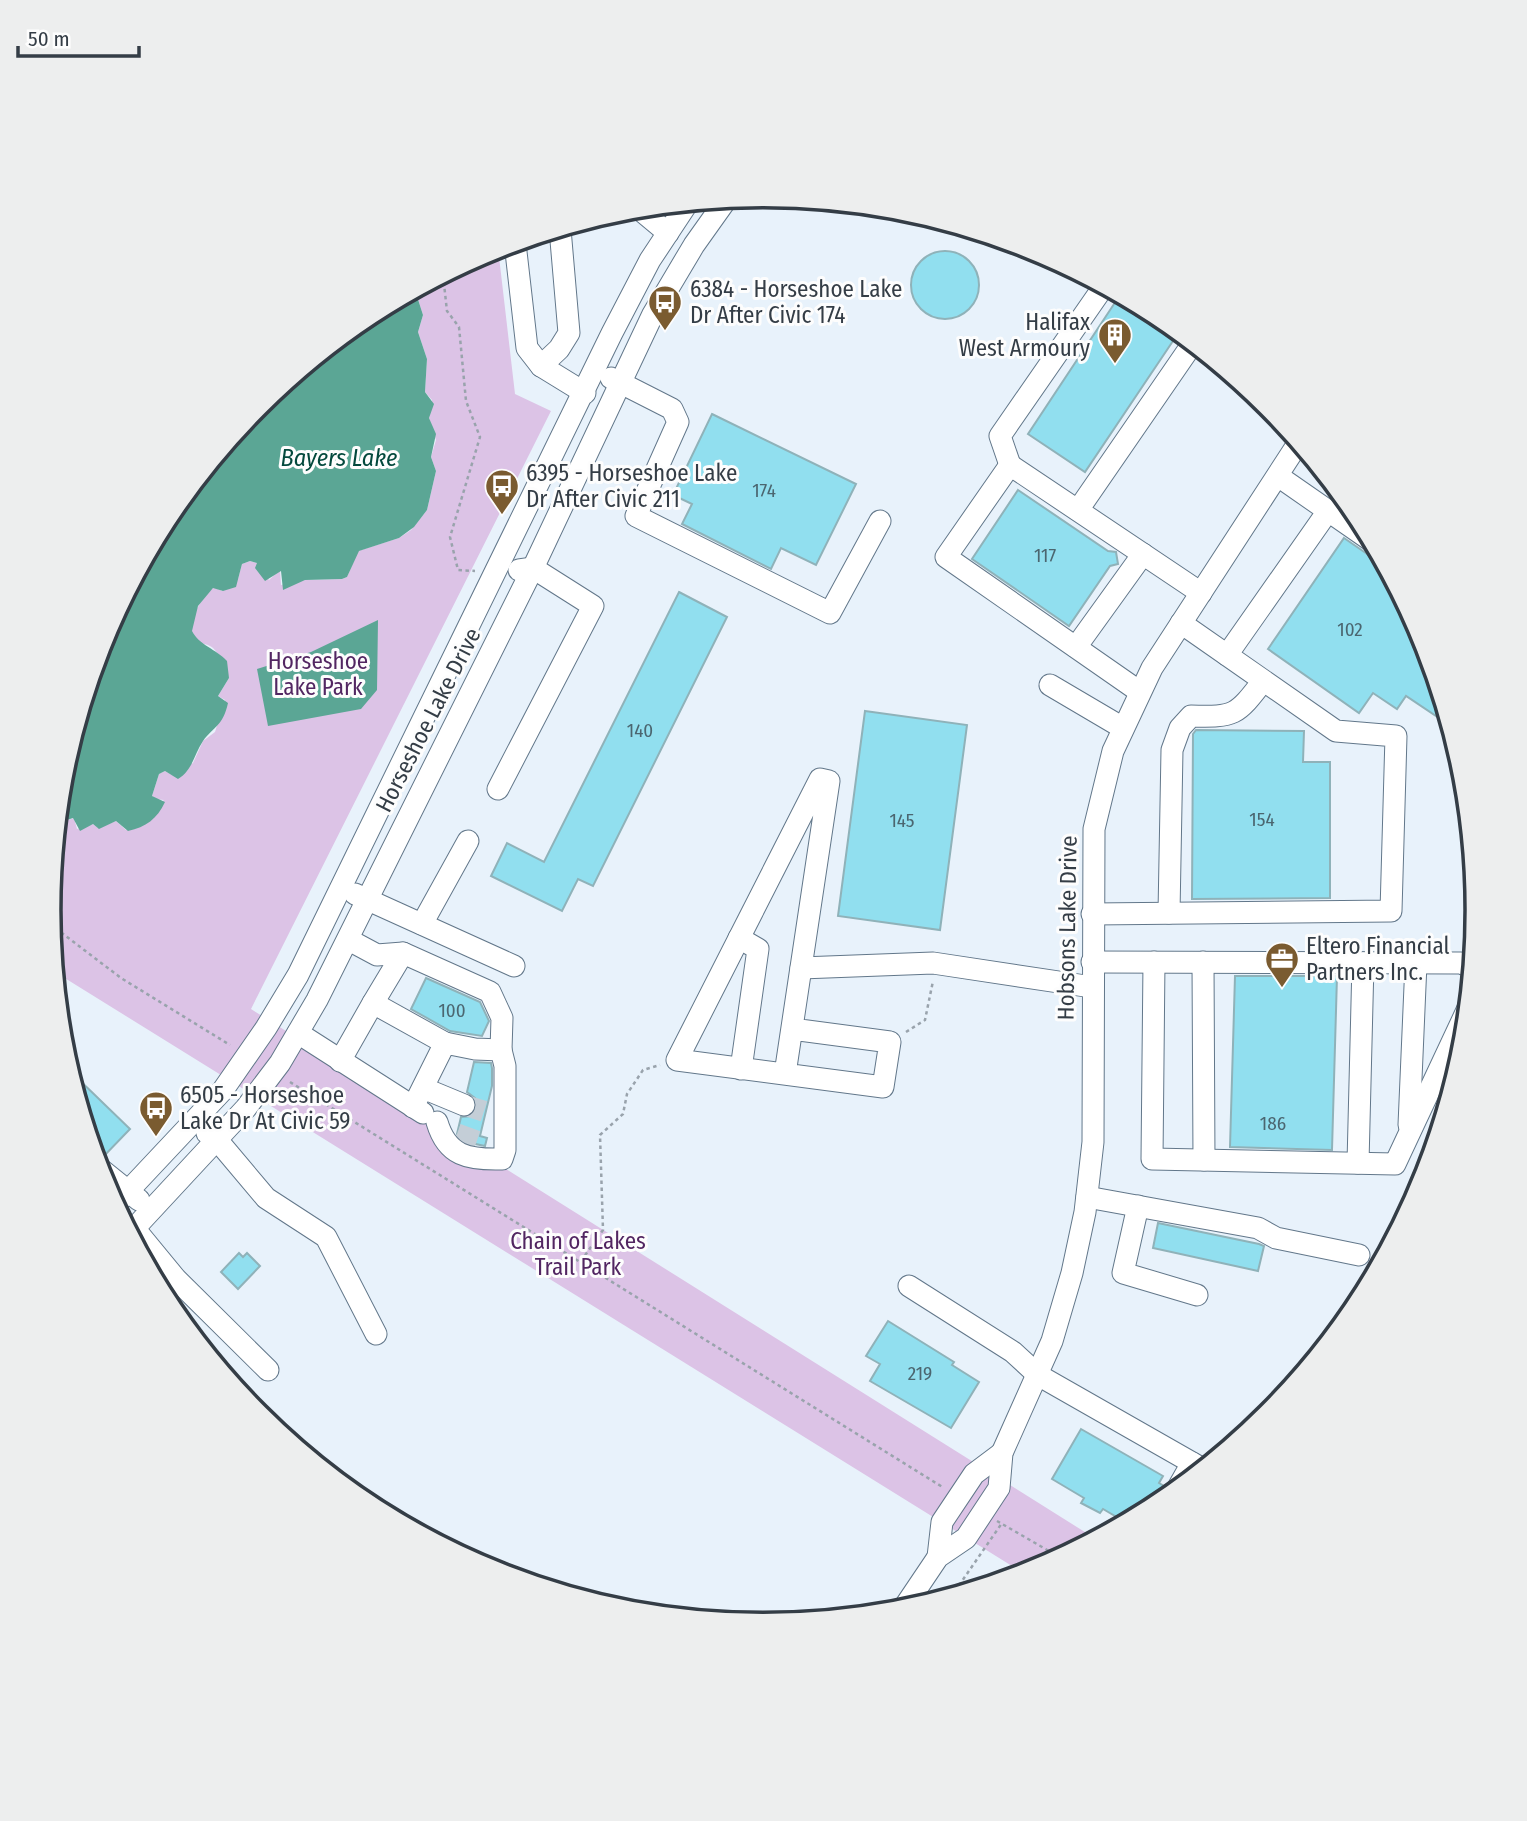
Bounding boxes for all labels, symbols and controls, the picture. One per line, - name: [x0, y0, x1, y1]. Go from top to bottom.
- scale bar: [18, 14, 138, 58]
- text: 50 m: [28, 26, 70, 52]
- place label: 6384 - Horseshoe Lake Dr After Civic 174: [690, 275, 902, 329]
- bus stop icon: 6384 - Horseshoe Lake Dr After Civic 174: [646, 283, 684, 332]
- place label: Halifax West Armoury: [959, 308, 1091, 362]
- building icon: Halifax West Armoury: [1096, 316, 1134, 365]
- water label: Bayers Lake: [281, 444, 397, 472]
- place label: 6395 - Horseshoe Lake Dr After Civic 211: [526, 459, 737, 513]
- bus stop icon: 6395 - Horseshoe Lake Dr After Civic 211: [483, 467, 521, 516]
- house number: 174: [752, 479, 776, 502]
- house number: 117: [1034, 544, 1056, 567]
- house number: 102: [1337, 618, 1363, 641]
- street label: Horseshoe Lake Drive: [369, 623, 487, 817]
- park label: Horseshoe Lake Park: [268, 647, 368, 701]
- house number: 140: [627, 719, 653, 742]
- house number: 154: [1249, 808, 1275, 831]
- house number: 145: [889, 809, 915, 832]
- street label: Hobsons Lake Drive: [1051, 835, 1083, 1021]
- place label: Eltero Financial Partners Inc.: [1306, 932, 1450, 986]
- office icon: Eltero Financial Partners Inc.: [1263, 940, 1301, 989]
- house number: 100: [438, 999, 466, 1022]
- place label: 6505 - Horseshoe Lake Dr At Civic 59: [180, 1081, 351, 1135]
- bus stop icon: 6505 - Horseshoe Lake Dr At Civic 59: [137, 1089, 175, 1138]
- house number: 186: [1260, 1112, 1286, 1135]
- park label: Chain of Lakes Trail Park: [510, 1227, 646, 1281]
- house number: 219: [908, 1362, 932, 1385]

